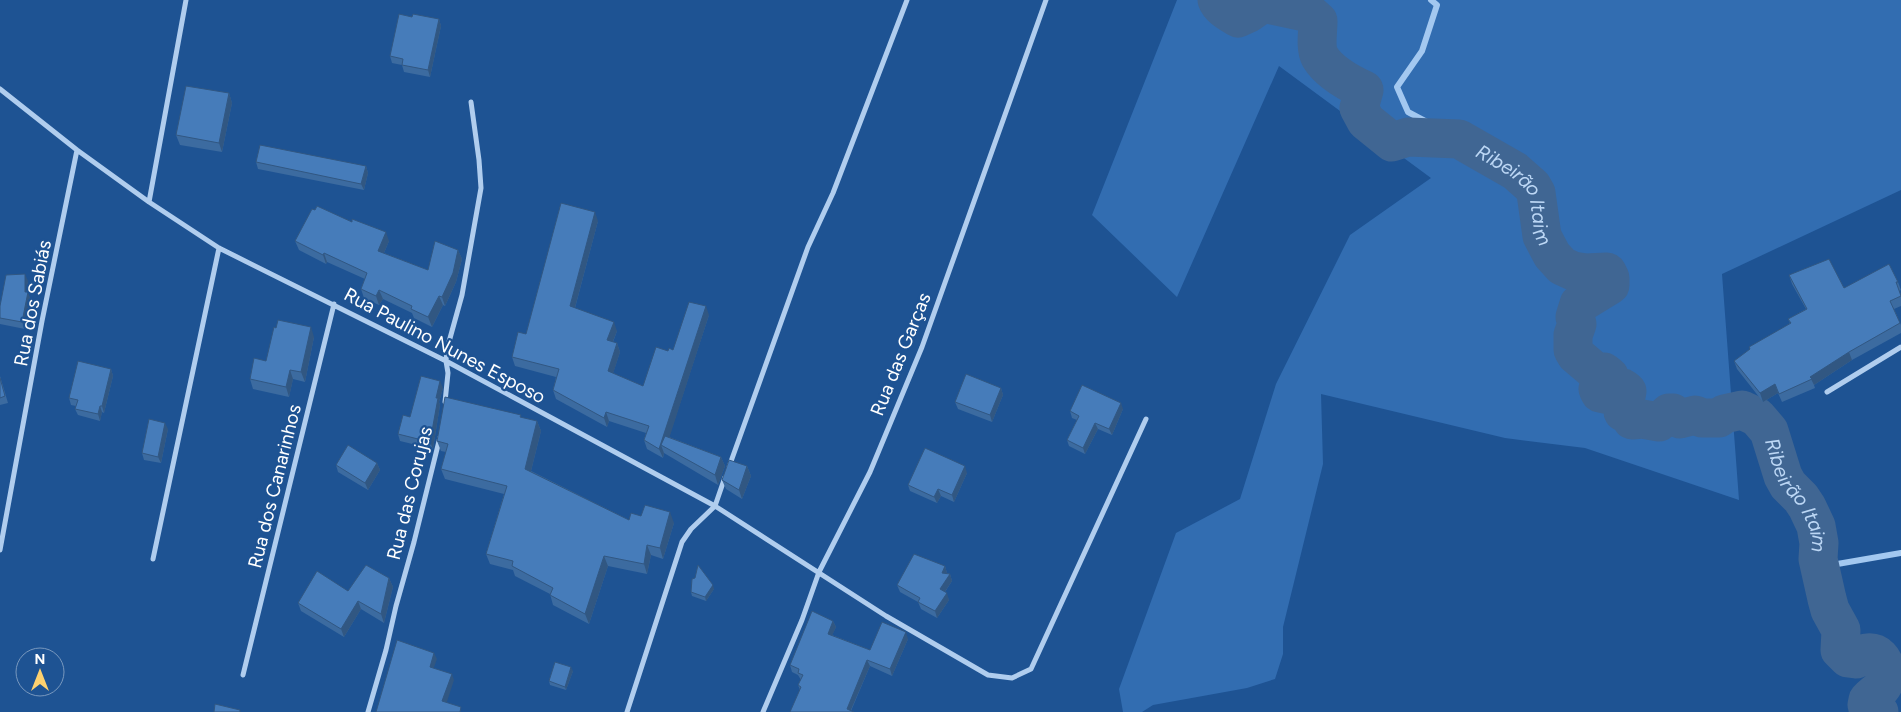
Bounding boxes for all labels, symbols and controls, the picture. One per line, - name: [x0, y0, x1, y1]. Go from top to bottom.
- water label: Ribeirão Itaim: [1472, 139, 1557, 250]
- street label: Rua dos Sabiás: [9, 238, 56, 368]
- street label: Rua Paulino Nunes Esposo: [340, 282, 549, 408]
- street label: Rua das Garças: [865, 289, 936, 419]
- street label: Rua dos Canarinhos: [243, 402, 306, 570]
- street label: Rua das Corujas: [382, 424, 437, 562]
- water label: Ribeirão Itaim: [1760, 435, 1831, 553]
- north arrow: [15, 647, 65, 697]
- text: N: [35, 651, 45, 668]

